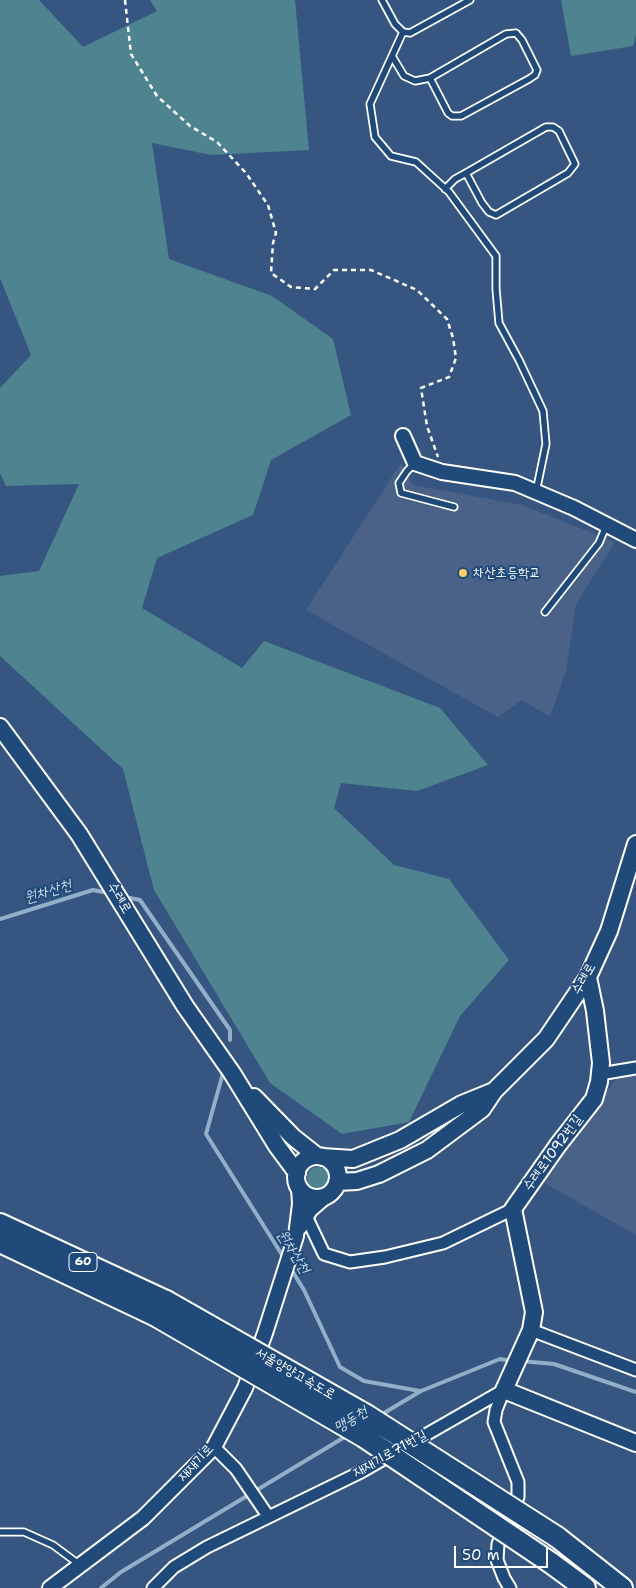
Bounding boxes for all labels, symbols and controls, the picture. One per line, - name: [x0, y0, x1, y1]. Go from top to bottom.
- place label: 차산초등학교: [473, 565, 541, 581]
- marker: 차산초등학교: [457, 567, 469, 579]
- water label: 원차산천: [22, 876, 74, 908]
- street label: 수레로: [103, 879, 135, 917]
- street label: 수레로: [568, 960, 600, 998]
- street label: 수레로1092번길: [520, 1112, 586, 1194]
- water label: 원차산천: [273, 1227, 313, 1277]
- road number: 60: [69, 1252, 97, 1272]
- street label: 서울양양고속도로: [252, 1344, 338, 1404]
- water label: 맹동천: [331, 1403, 371, 1437]
- street label: 재재기로71번길: [350, 1427, 430, 1481]
- street label: 재재기로: [174, 1441, 218, 1485]
- scale bar: [456, 1536, 550, 1568]
- text: 50 m: [462, 1545, 500, 1565]

